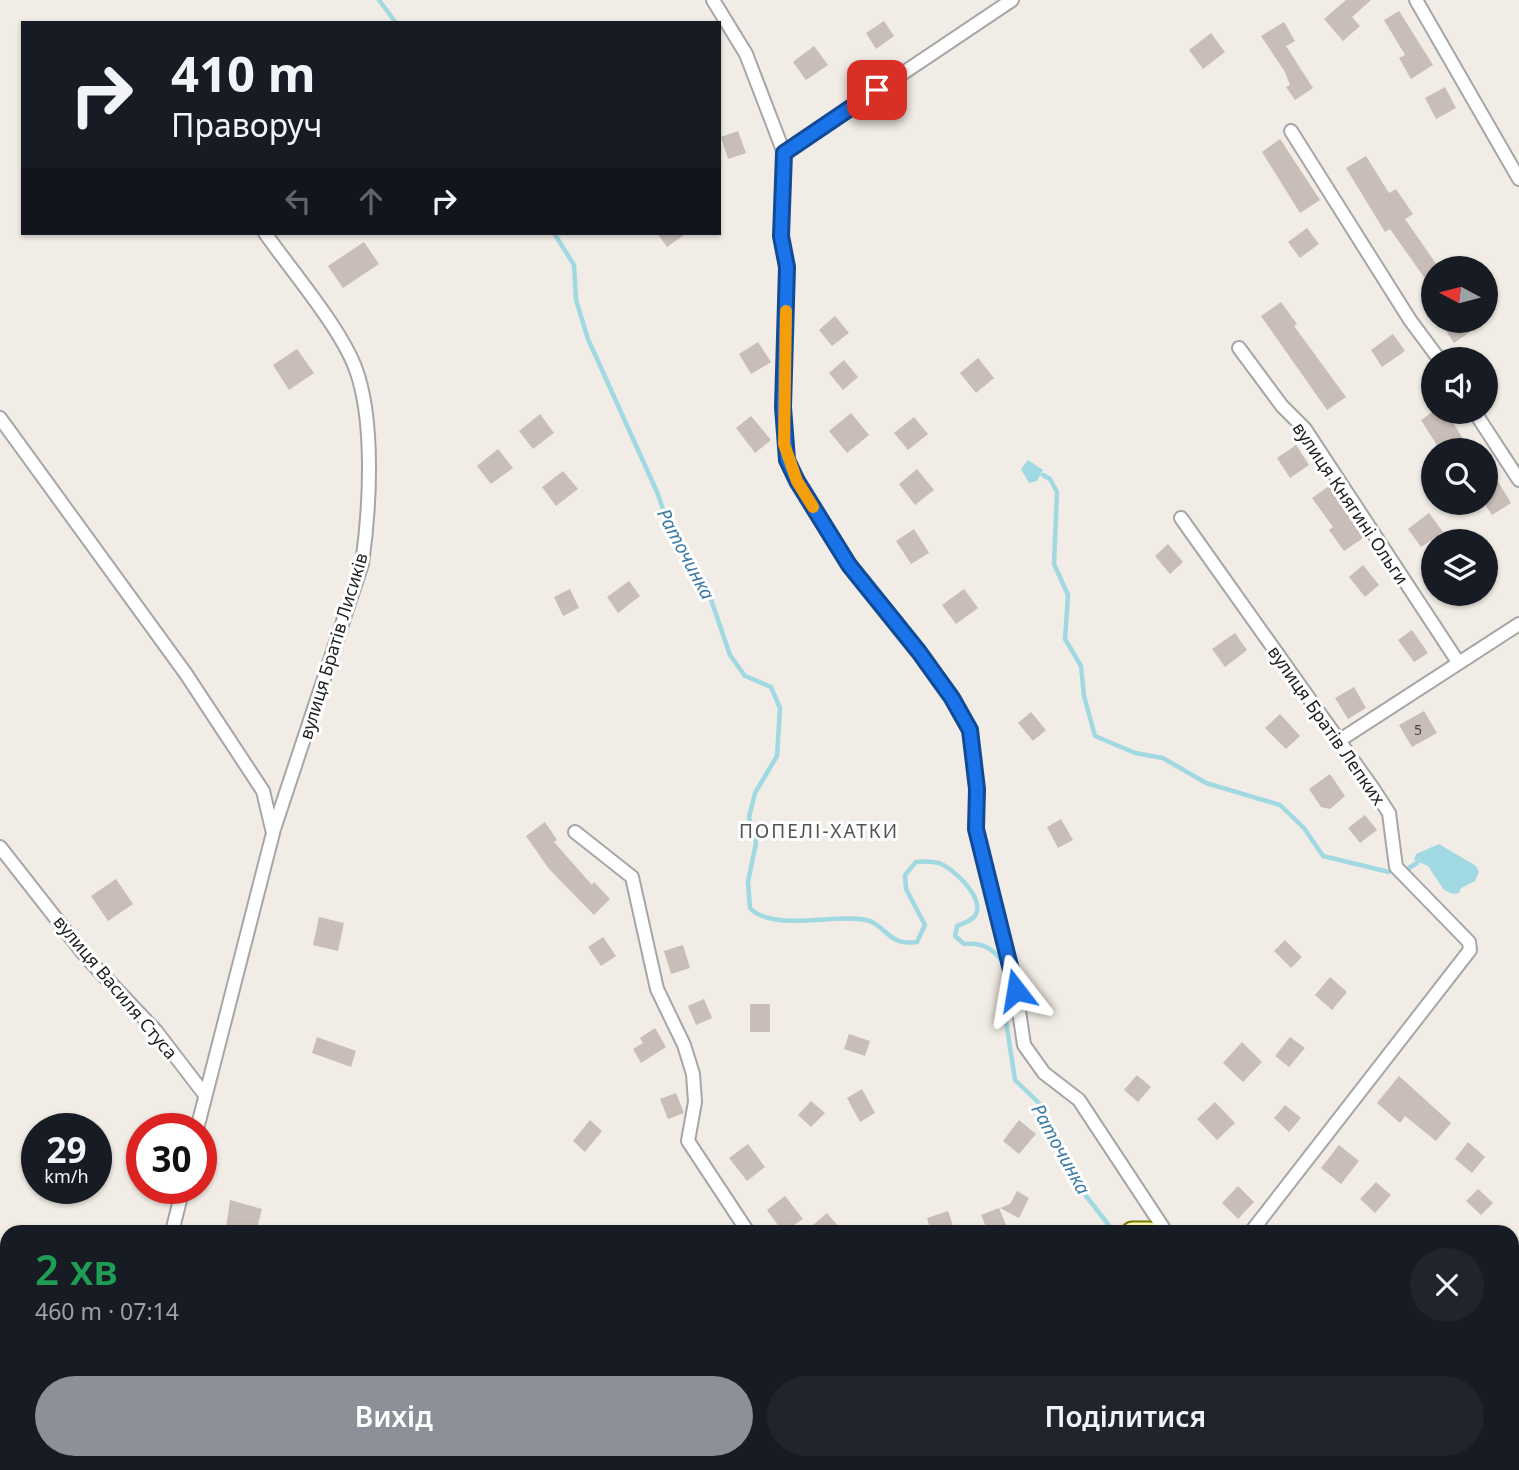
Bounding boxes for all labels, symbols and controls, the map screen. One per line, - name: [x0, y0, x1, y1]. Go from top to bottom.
- text: 410 m: [171, 40, 316, 106]
- icon: right: [56, 49, 147, 140]
- pin: [847, 60, 907, 120]
- icon: arrive: [858, 71, 896, 109]
- text: Праворуч: [171, 103, 322, 146]
- icon: left: [279, 182, 317, 220]
- icon: ahead: [352, 182, 390, 220]
- icon: right: [425, 182, 463, 220]
- north arrow: [1421, 256, 1498, 332]
- map controls: [1421, 256, 1498, 606]
- button: sound: [1421, 347, 1498, 424]
- street label: вулиця Княгині Ольги: [1288, 417, 1414, 589]
- button: search: [1421, 438, 1498, 515]
- water label: Раточинка: [651, 504, 721, 604]
- button: layers: [1421, 529, 1498, 606]
- street label: вулиця Братів Лисиків: [293, 550, 373, 742]
- street label: вулиця Братів Лепких: [1263, 641, 1392, 810]
- house number: 5: [1414, 720, 1422, 739]
- district label: ПОПЕЛІ-ХАТКИ: [739, 818, 899, 844]
- street label: вулиця Василя Стуса: [49, 910, 183, 1064]
- position arrow: [979, 953, 1053, 1027]
- water label: Раточинка: [1025, 1099, 1097, 1199]
- speed limit sign: 30: [126, 1113, 217, 1204]
- text: 29: [46, 1126, 87, 1173]
- text: km/h: [44, 1164, 89, 1188]
- text: 2 хв: [35, 1240, 118, 1297]
- button: close: [1410, 1248, 1484, 1322]
- text: 460 m · 07:14: [35, 1295, 179, 1327]
- button: Вихід: [35, 1376, 753, 1456]
- button: Поділитися: [767, 1376, 1484, 1456]

